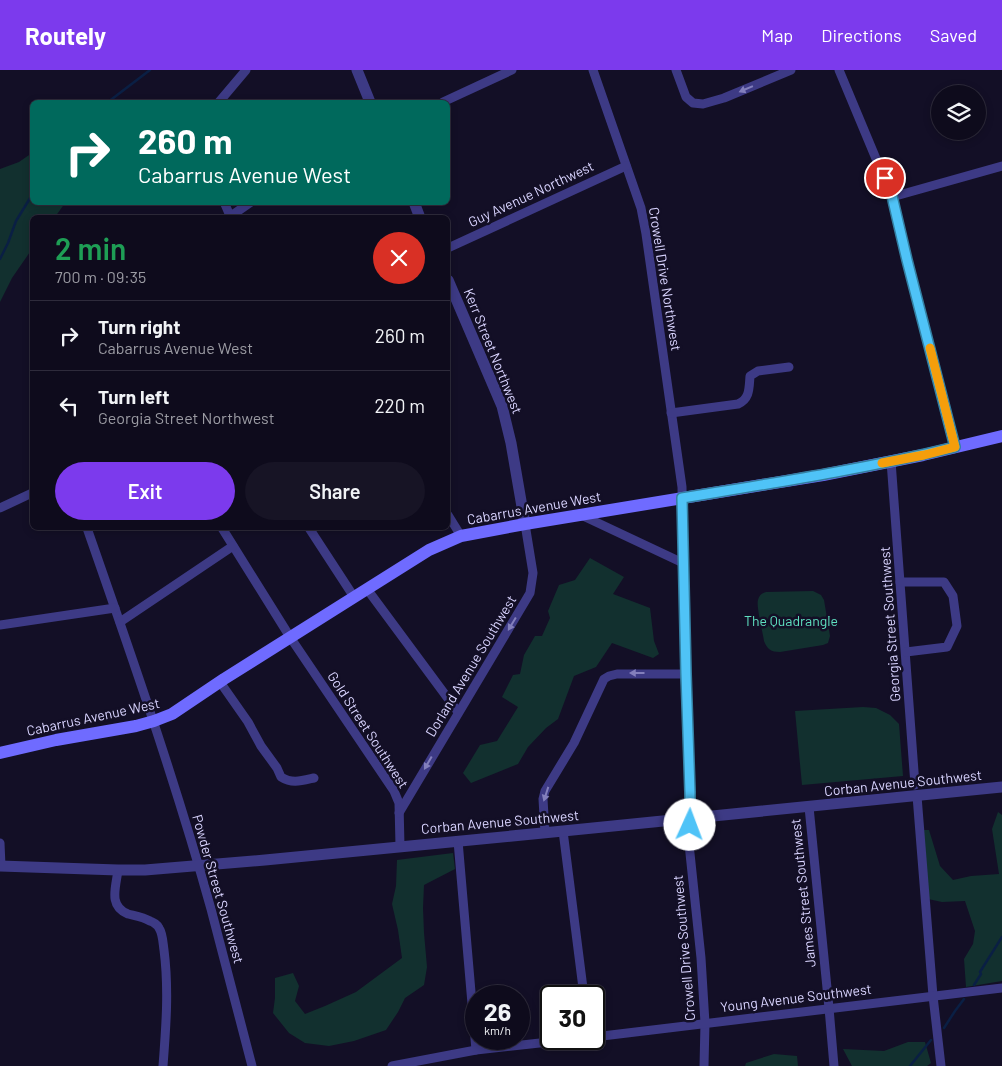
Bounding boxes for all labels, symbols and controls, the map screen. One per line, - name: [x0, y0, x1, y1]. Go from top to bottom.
- text: Routely: [25, 21, 106, 50]
- text: Map: [761, 24, 793, 46]
- text: Directions: [821, 24, 902, 46]
- text: Saved: [930, 24, 977, 46]
- one-way arrow: [739, 85, 753, 93]
- map controls: [931, 85, 986, 140]
- button: layers: [931, 85, 986, 140]
- text: 260 m: [138, 119, 233, 161]
- icon: right: [55, 120, 120, 185]
- street label: Guy Avenue Northwest: [465, 157, 596, 230]
- pin: [864, 157, 906, 199]
- text: Cabarrus Avenue West: [138, 161, 351, 187]
- icon: arrive: [871, 164, 899, 192]
- street label: Crowell Drive Northwest: [646, 206, 685, 352]
- text: 2 min: [55, 230, 126, 266]
- button: close: [373, 232, 425, 284]
- text: 700 m · 09:35: [55, 267, 146, 286]
- street label: Kerr Street Northwest: [461, 286, 526, 416]
- text: Turn right: [98, 315, 180, 338]
- icon: right: [55, 322, 83, 350]
- text: 260 m: [375, 324, 425, 347]
- text: Cabarrus Avenue West: [98, 338, 253, 357]
- text: Turn left: [98, 385, 169, 408]
- icon: left: [55, 392, 83, 420]
- text: 220 m: [374, 394, 425, 417]
- text: Georgia Street Northwest: [98, 408, 275, 427]
- button: Exit: [55, 462, 235, 520]
- button: Share: [245, 462, 425, 520]
- street label: Cabarrus Avenue West: [466, 487, 602, 528]
- street label: Georgia Street Southwest: [876, 546, 903, 702]
- street label: Dorland Avenue Southwest: [422, 592, 520, 739]
- park label: The Quadrangle: [744, 612, 838, 629]
- one-way arrow: [508, 618, 517, 631]
- street label: Gold Street Southwest: [324, 668, 413, 791]
- one-way arrow: [628, 669, 644, 677]
- street label: Cabarrus Avenue West: [25, 694, 161, 739]
- one-way arrow: [424, 757, 433, 770]
- street label: Corban Avenue Southwest: [823, 766, 983, 799]
- one-way arrow: [542, 786, 549, 801]
- position arrow: [663, 798, 715, 850]
- street label: Corban Avenue Southwest: [420, 806, 580, 837]
- street label: Powder Street Southwest: [189, 812, 248, 965]
- street label: James Street Southwest: [786, 818, 819, 968]
- street label: Crowell Drive Southwest: [669, 874, 698, 1022]
- street label: Young Avenue Southwest: [719, 980, 872, 1015]
- speed limit sign: 30: [540, 985, 605, 1050]
- text: 26: [484, 996, 511, 1026]
- text: km/h: [484, 1023, 511, 1037]

